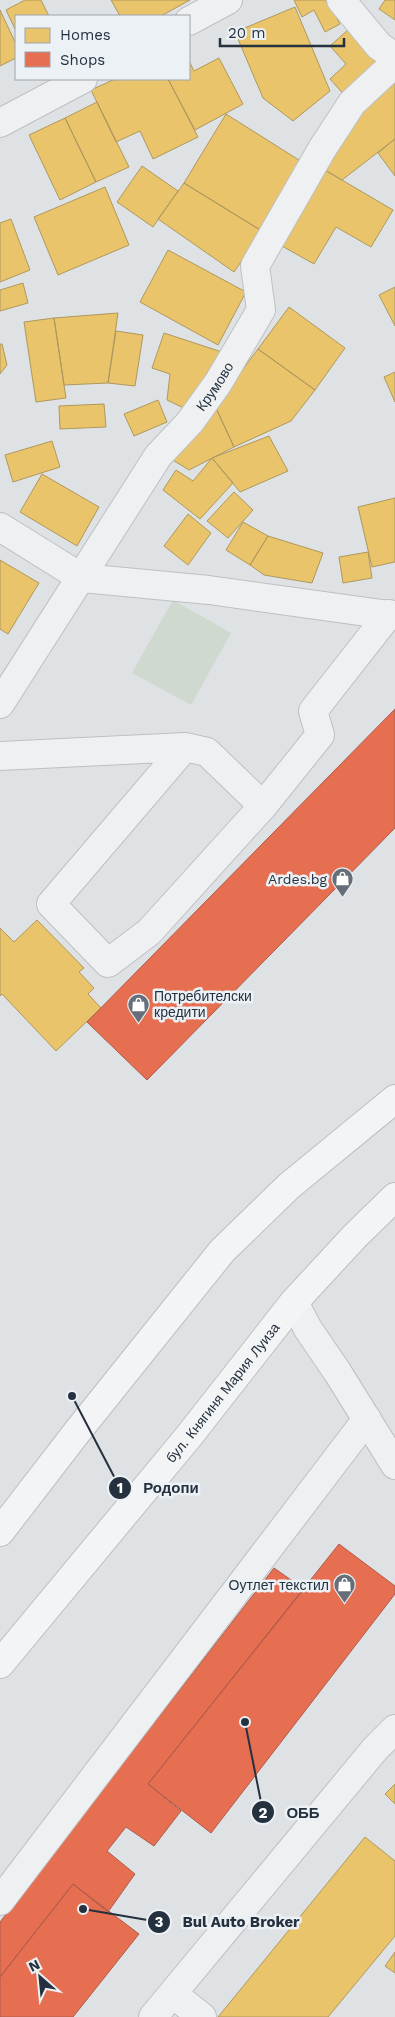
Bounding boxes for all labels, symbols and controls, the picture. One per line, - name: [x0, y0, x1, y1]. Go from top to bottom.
- legend: [15, 15, 190, 80]
- scale bar: [220, 15, 344, 47]
- text: 20 m: [228, 24, 266, 42]
- text: Homes: [60, 26, 111, 44]
- text: Shops: [60, 51, 105, 69]
- street label: Крумово: [193, 359, 237, 414]
- shop icon: Ardes.bg: [331, 867, 355, 898]
- place label: Ardes.bg: [268, 871, 328, 887]
- place label: Потребителски кредити: [154, 988, 252, 1020]
- shop icon: Потребителски кредити: [126, 992, 150, 1023]
- street label: бул. Княгиня Мария Луиза: [162, 1319, 283, 1466]
- callout: Родопи: [108, 1473, 209, 1503]
- text: 1: [117, 1479, 123, 1497]
- text: Родопи: [143, 1479, 199, 1497]
- shop icon: Оутлет текстил: [333, 1573, 357, 1604]
- place label: Оутлет текстил: [229, 1577, 329, 1593]
- callout: ОББ: [251, 1797, 329, 1827]
- text: 2: [259, 1804, 268, 1822]
- text: ОББ: [286, 1804, 320, 1822]
- callout: Bul Auto Broker: [147, 1907, 310, 1937]
- text: 3: [155, 1913, 164, 1931]
- text: Bul Auto Broker: [182, 1913, 300, 1931]
- north arrow: [15, 1952, 65, 2002]
- text: N: [26, 1956, 42, 1975]

